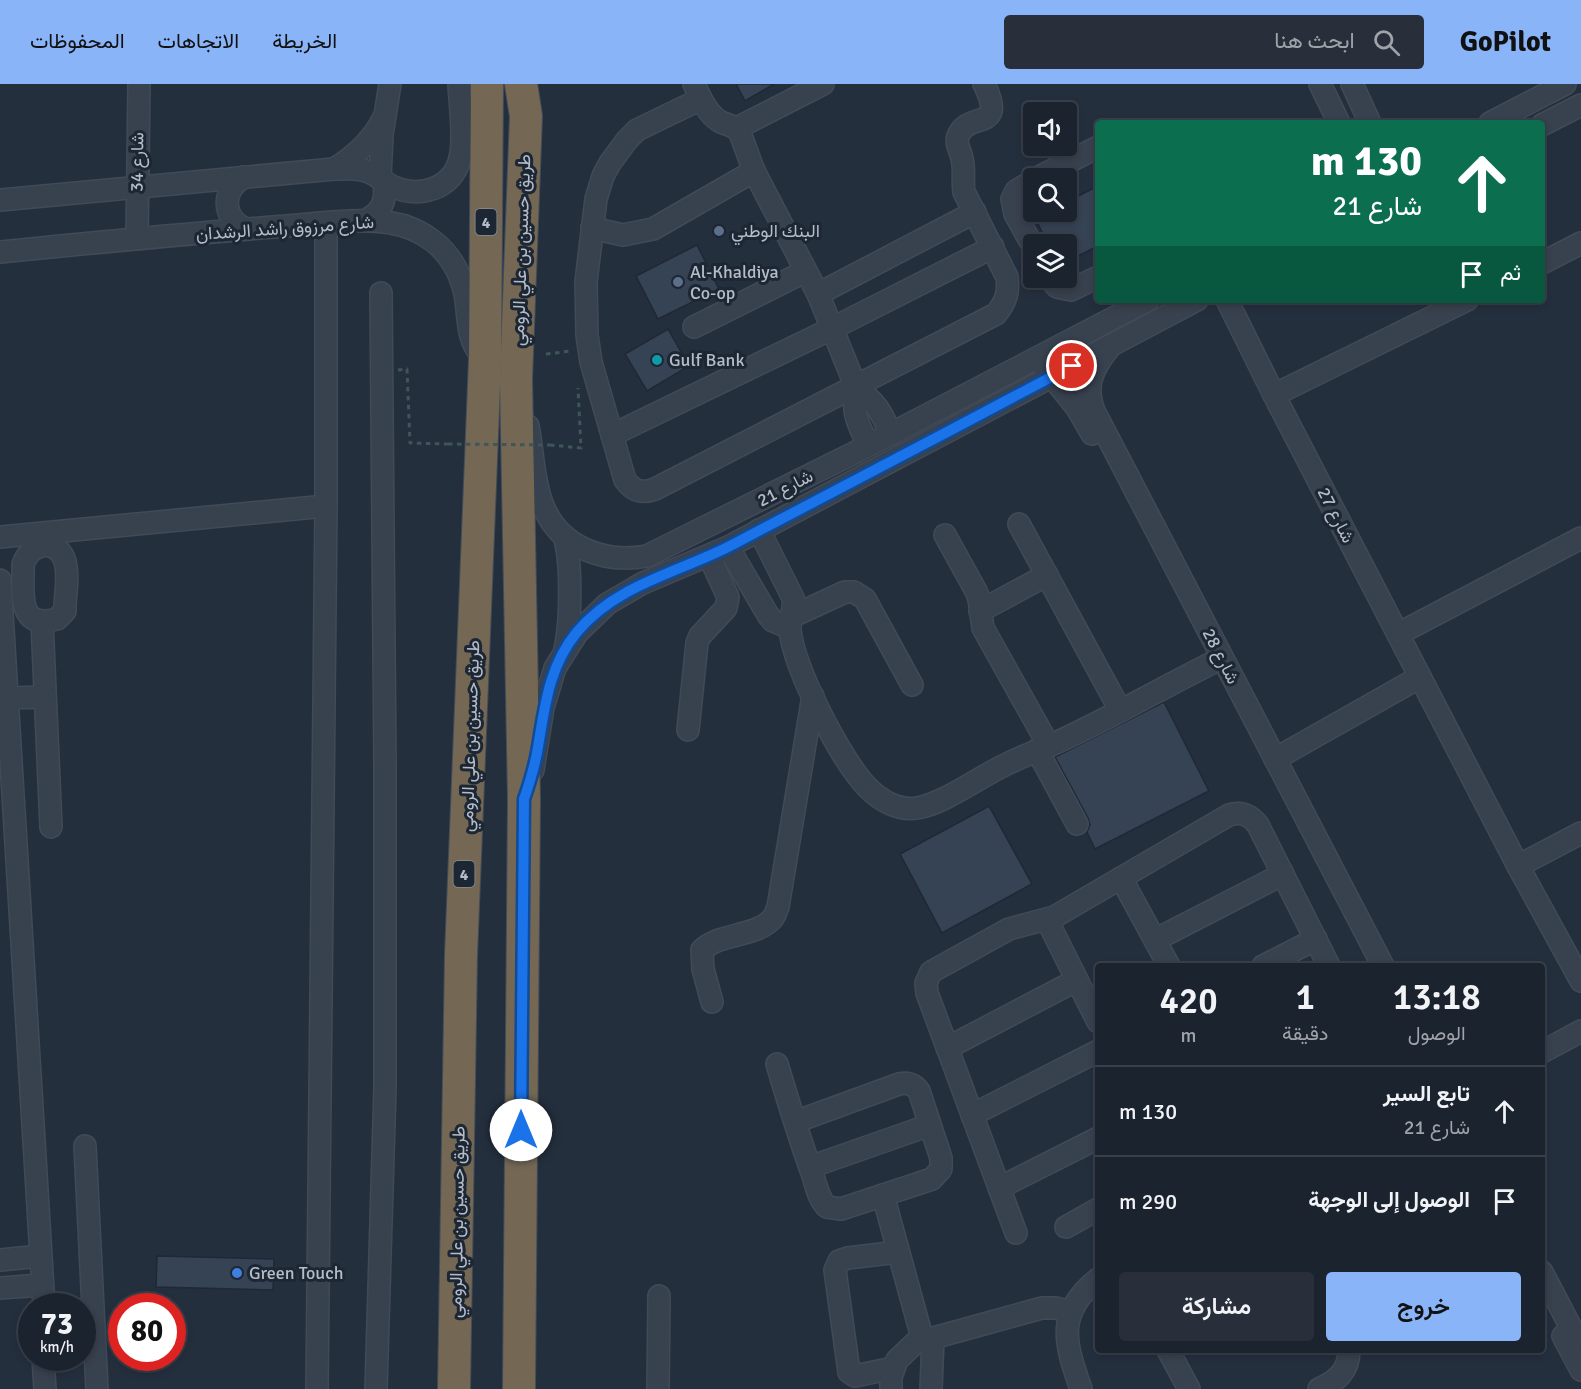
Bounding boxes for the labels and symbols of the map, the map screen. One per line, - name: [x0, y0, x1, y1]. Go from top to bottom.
- street label: شارع 34: [125, 132, 150, 192]
- street label: طريق حسين بن علي الرومي: [507, 154, 539, 347]
- road number: 4: [476, 209, 496, 235]
- street label: شارع مرزوق راشد الرشدان: [195, 211, 375, 246]
- place label: البنك الوطني: [731, 220, 820, 246]
- marker: البنك الوطني: [712, 224, 726, 238]
- place label: Al-Khaldiya Co-op: [690, 261, 779, 304]
- marker: Al-Khaldiya Co-op: [671, 275, 685, 289]
- pin: [1046, 340, 1097, 391]
- place label: Gulf Bank: [669, 349, 744, 371]
- marker: Gulf Bank: [650, 353, 664, 367]
- street label: شارع 21: [753, 465, 817, 512]
- street label: شارع 27: [1312, 483, 1359, 547]
- street label: شارع 28: [1197, 624, 1244, 688]
- street label: طريق حسين بن علي الرومي: [456, 640, 488, 833]
- road number: 4: [454, 861, 474, 887]
- position arrow: [489, 1098, 553, 1162]
- street label: طريق حسين بن علي الرومي: [444, 1126, 474, 1318]
- place label: Green Touch: [249, 1262, 343, 1284]
- marker: Green Touch: [230, 1266, 244, 1280]
- speed limit sign: 80: [108, 1293, 186, 1371]

